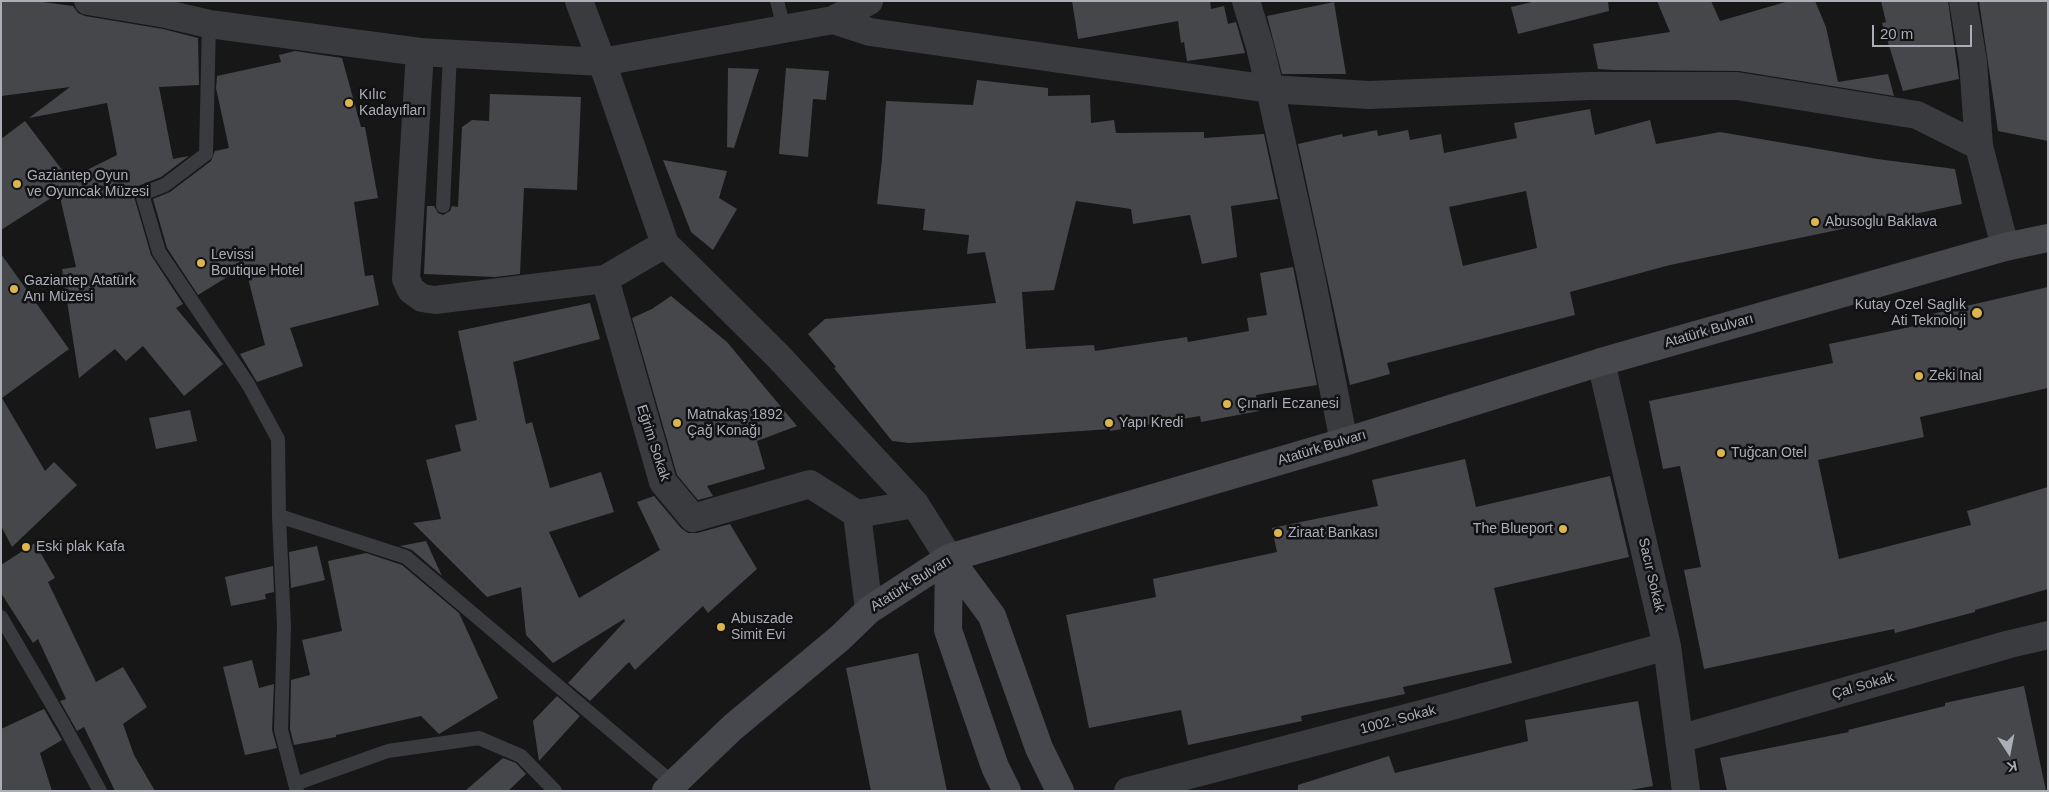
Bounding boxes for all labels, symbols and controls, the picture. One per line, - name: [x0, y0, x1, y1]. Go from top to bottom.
- scale bar: [1874, 15, 1974, 47]
- text: 20 m: [1880, 25, 1913, 42]
- place label: Kılıc Kadayıfları: [359, 87, 426, 120]
- marker: Kılıc Kadayıfları: [343, 97, 355, 109]
- place label: Gaziantep Oyun ve Oyuncak Müzesi: [27, 168, 149, 200]
- marker: Gaziantep Oyun ve Oyuncak Müzesi: [11, 178, 23, 190]
- place label: Abusoglu Baklava: [1825, 214, 1937, 230]
- marker: Abusoglu Baklava: [1809, 216, 1821, 228]
- place label: Levissi Boutique Hotel: [211, 247, 303, 280]
- marker: Levissi Boutique Hotel: [195, 257, 207, 269]
- place label: Gaziantep Atatürk Anı Müzesi: [24, 273, 136, 306]
- marker: Gaziantep Atatürk Anı Müzesi: [8, 283, 20, 295]
- place label: Kutay Ozel Saglık Ati Teknoloji: [1855, 297, 1966, 330]
- marker: Kutay Ozel Saglık Ati Teknoloji: [1970, 306, 1984, 320]
- street label: Atatürk Bulvarı: [1663, 310, 1755, 352]
- place label: Zeki Inal: [1929, 368, 1982, 384]
- marker: Zeki Inal: [1913, 370, 1925, 382]
- place label: Çınarlı Eczanesi: [1237, 396, 1339, 412]
- marker: Çınarlı Eczanesi: [1221, 398, 1233, 410]
- street label: Eğrim Sokak: [633, 403, 673, 483]
- place label: Matnakaş 1892 Çağ Konağı: [687, 407, 783, 440]
- place label: Yapı Kredi: [1119, 415, 1183, 431]
- marker: Matnakaş 1892 Çağ Konağı: [671, 417, 683, 429]
- marker: Yapı Kredi: [1103, 417, 1115, 429]
- street label: Atatürk Bulvarı: [1276, 427, 1368, 469]
- place label: Tuğcan Otel: [1731, 445, 1807, 461]
- marker: Tuğcan Otel: [1715, 447, 1727, 459]
- place label: The Blueport: [1473, 521, 1553, 537]
- marker: The Blueport: [1557, 523, 1569, 535]
- place label: Ziraat Bankası: [1288, 525, 1378, 541]
- marker: Ziraat Bankası: [1272, 527, 1284, 539]
- street label: Sacır Sokak: [1634, 536, 1668, 614]
- place label: Eski plak Kafa: [36, 539, 125, 555]
- marker: Eski plak Kafa: [20, 541, 32, 553]
- street label: Atatürk Bulvarı: [868, 553, 954, 615]
- place label: Abuszade Simit Evi: [731, 611, 793, 644]
- marker: Abuszade Simit Evi: [715, 621, 727, 633]
- street label: Çal Sokak: [1830, 669, 1896, 703]
- street label: 1002. Sokak: [1358, 702, 1438, 738]
- north arrow: [1984, 727, 2034, 777]
- text: K: [2005, 758, 2018, 776]

